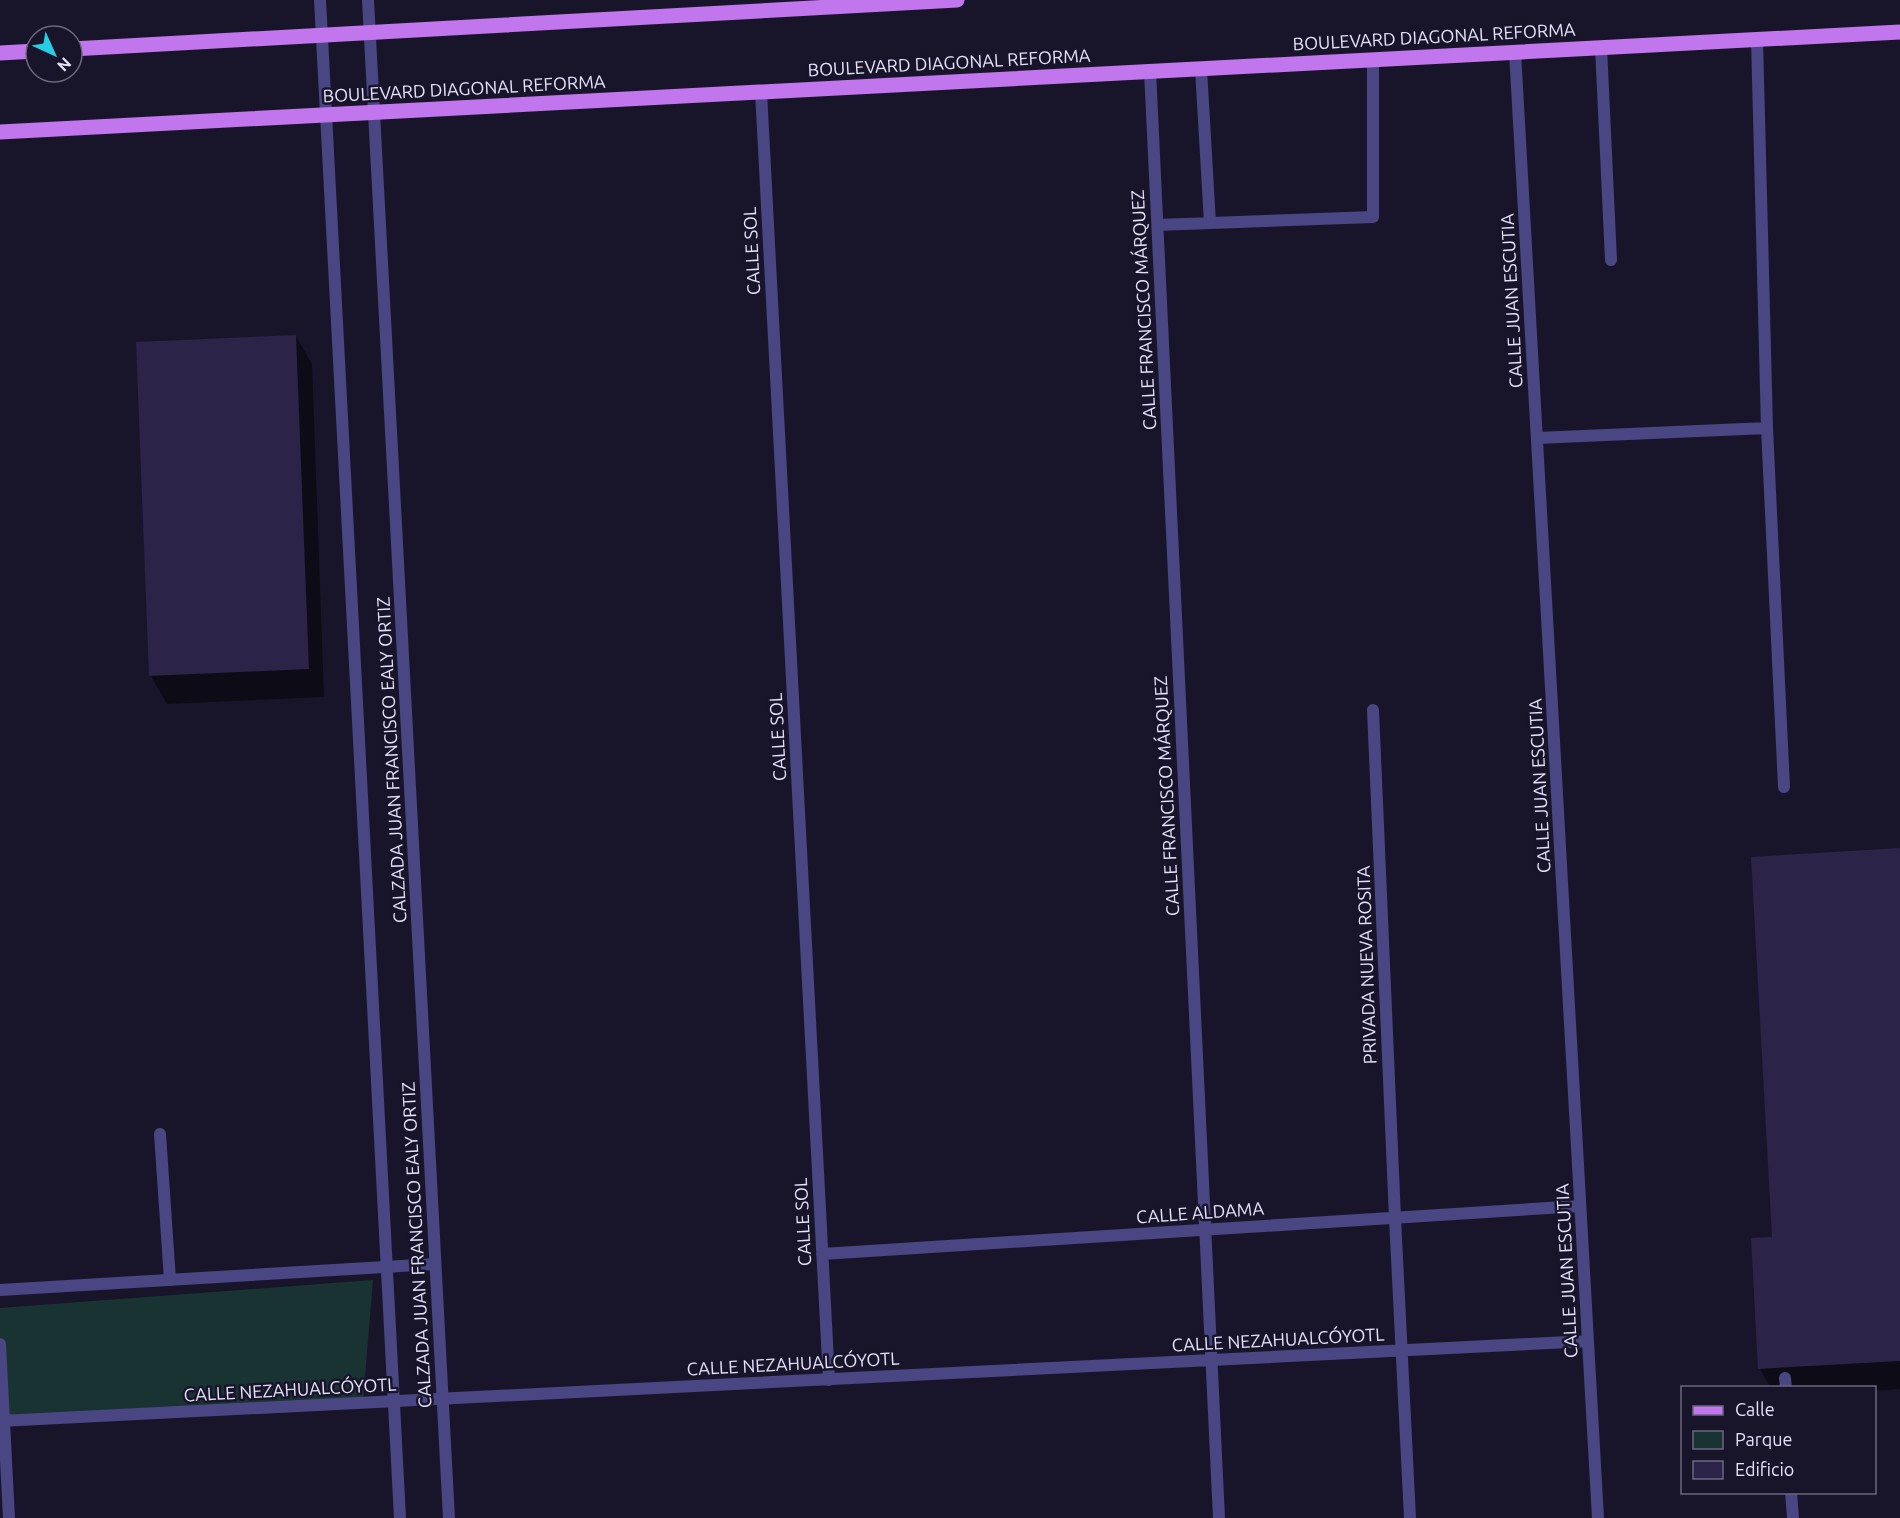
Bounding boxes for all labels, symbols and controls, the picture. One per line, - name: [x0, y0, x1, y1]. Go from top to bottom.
- street label: BOULEVARD DIAGONAL REFORMA: [1292, 19, 1576, 53]
- north arrow: [24, 24, 84, 84]
- street label: BOULEVARD DIAGONAL REFORMA: [807, 45, 1091, 79]
- text: N: [54, 54, 75, 75]
- street label: BOULEVARD DIAGONAL REFORMA: [322, 71, 606, 105]
- street label: CALLE FRANCISCO MÁRQUEZ: [1126, 189, 1160, 431]
- street label: CALLE SOL: [739, 206, 763, 296]
- street label: CALLE JUAN ESCUTIA: [1496, 213, 1526, 389]
- street label: CALZADA JUAN FRANCISCO EALY ORTIZ: [372, 596, 410, 924]
- street label: CALLE FRANCISCO MÁRQUEZ: [1149, 675, 1183, 917]
- street label: CALLE SOL: [765, 692, 789, 782]
- street label: CALLE JUAN ESCUTIA: [1524, 698, 1554, 874]
- street label: PRIVADA NUEVA ROSITA: [1353, 865, 1379, 1065]
- street label: CALZADA JUAN FRANCISCO EALY ORTIZ: [397, 1081, 435, 1409]
- street label: CALLE SOL: [790, 1177, 814, 1267]
- street label: CALLE JUAN ESCUTIA: [1551, 1183, 1581, 1359]
- street label: CALLE ALDAMA: [1135, 1198, 1265, 1226]
- street label: CALLE NEZAHUALCÓYOTL: [1171, 1322, 1385, 1355]
- street label: CALLE NEZAHUALCÓYOTL: [686, 1346, 900, 1379]
- street label: CALLE NEZAHUALCÓYOTL: [183, 1372, 397, 1405]
- legend: [1681, 1386, 1876, 1494]
- text: Calle: [1735, 1399, 1775, 1419]
- text: Parque: [1735, 1429, 1792, 1449]
- text: Edificio: [1735, 1459, 1794, 1479]

